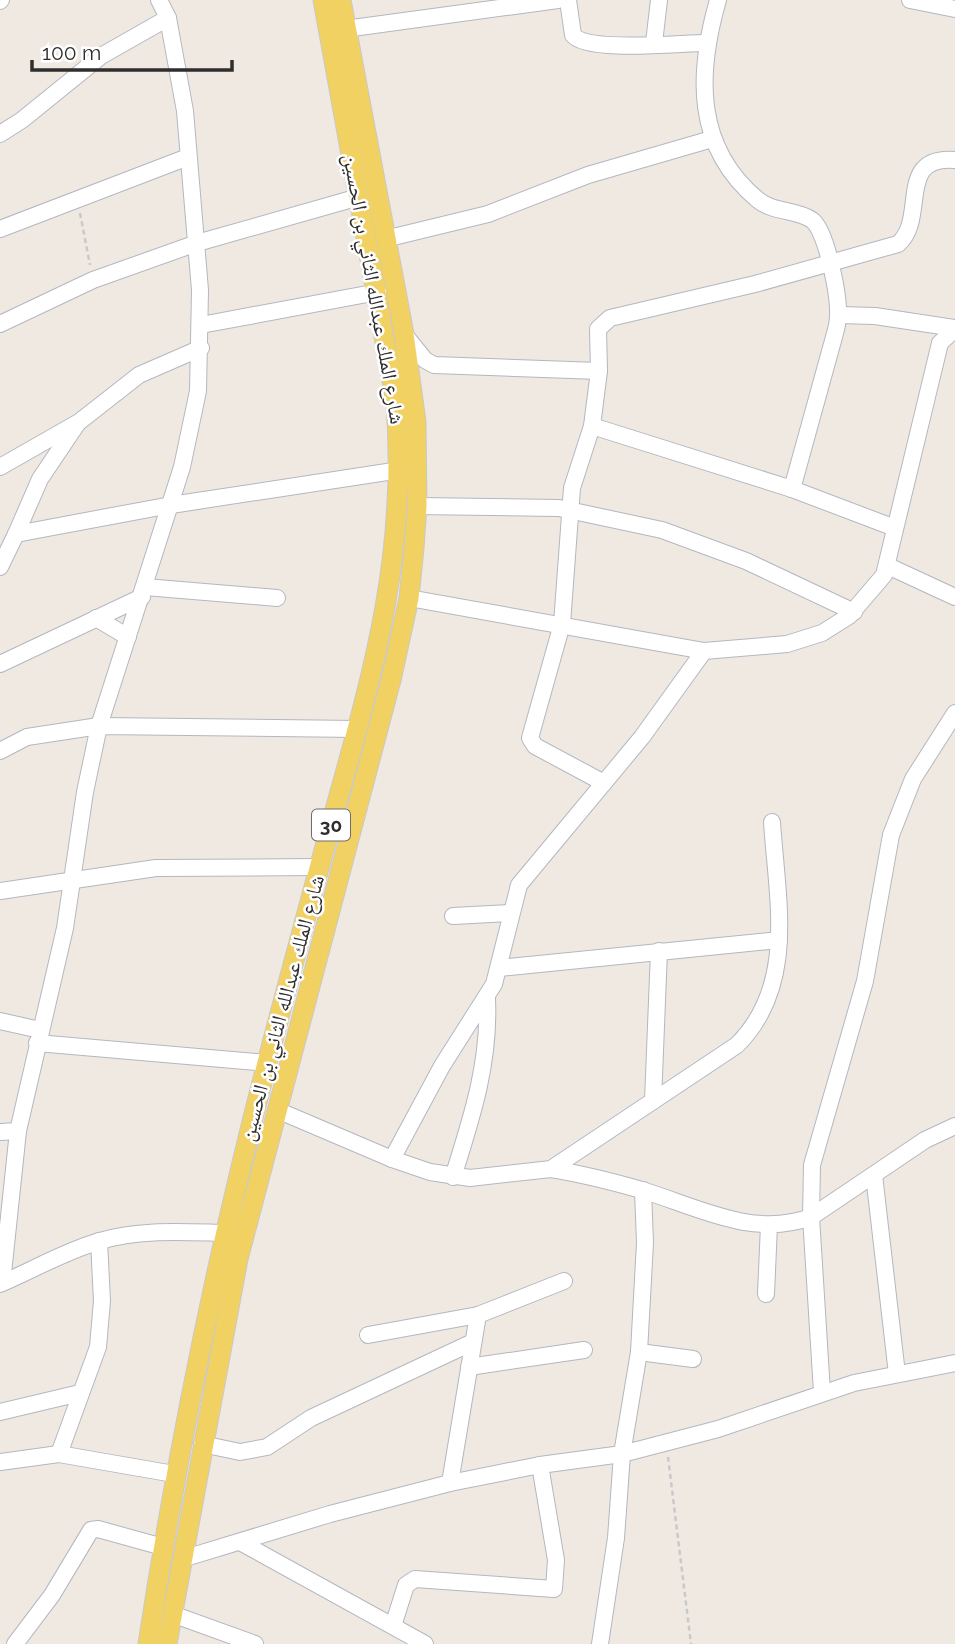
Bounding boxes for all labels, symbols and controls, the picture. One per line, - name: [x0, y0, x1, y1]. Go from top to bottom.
- scale bar: [32, 28, 231, 72]
- text: 100 m: [42, 40, 101, 65]
- street label: شارع الملك عبدالله الثاني بن الحسين: [334, 152, 411, 427]
- road number: 30: [312, 810, 350, 840]
- street label: شارع الملك عبدالله الثاني بن الحسين: [234, 872, 333, 1145]

